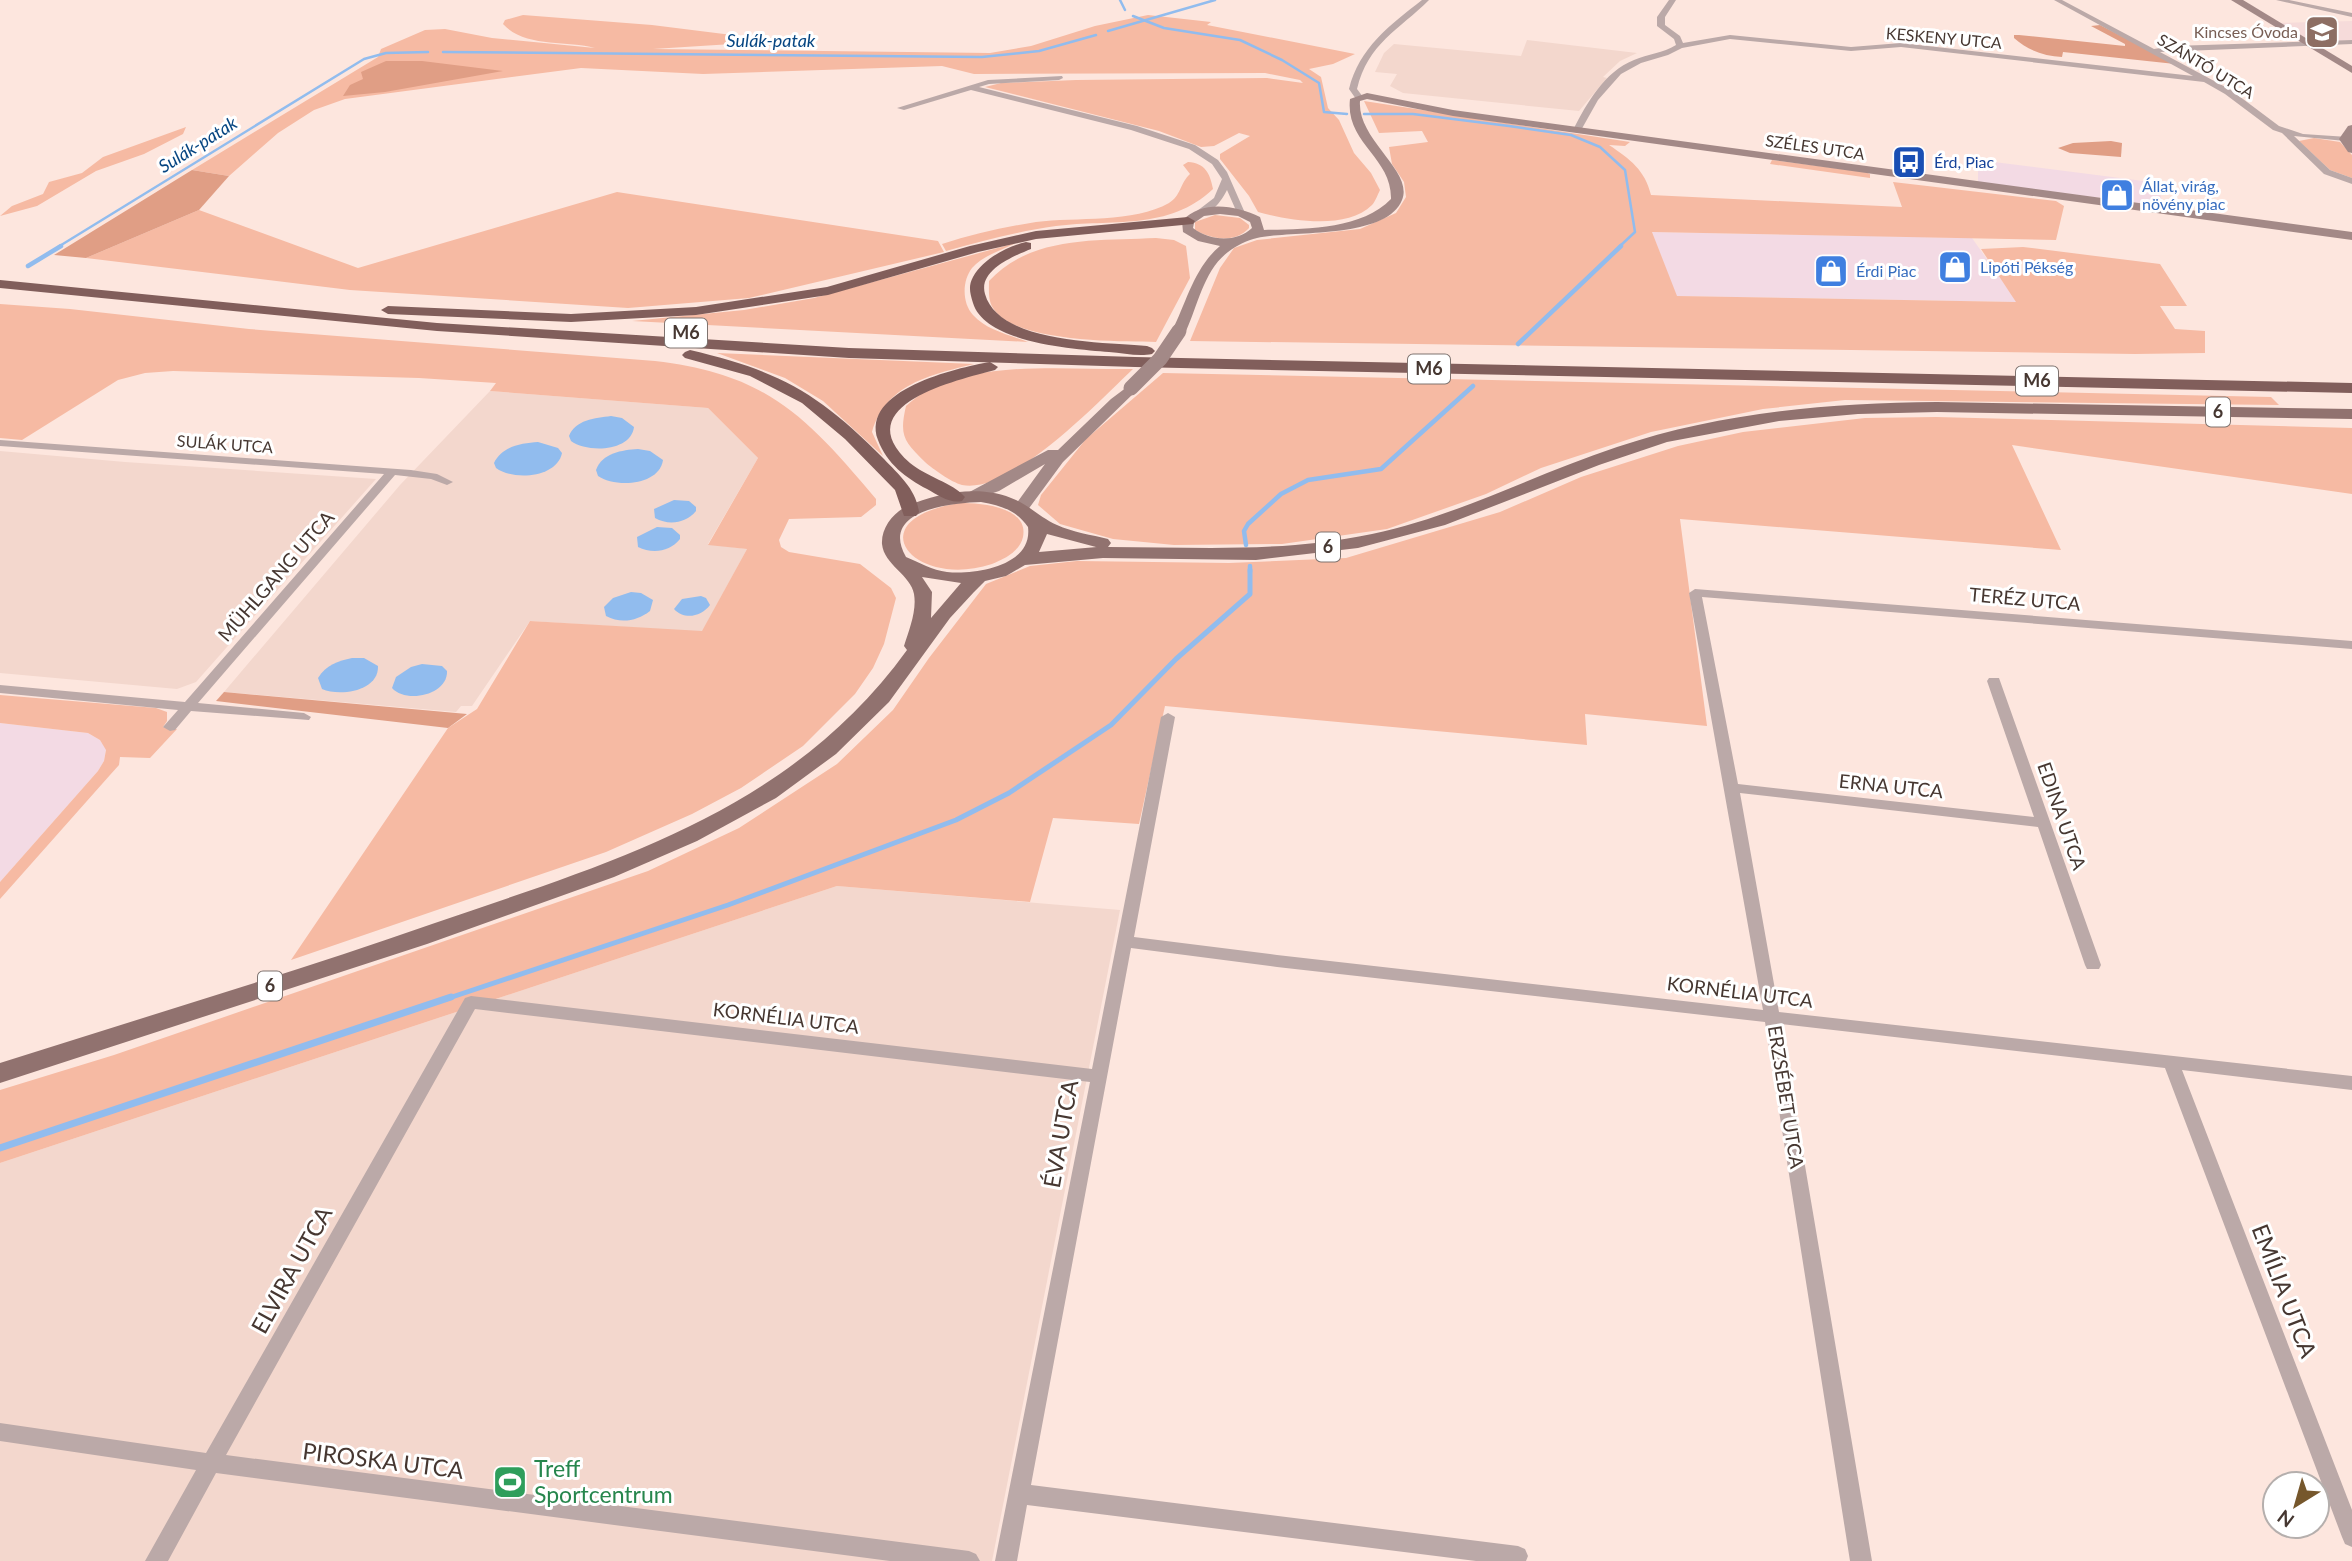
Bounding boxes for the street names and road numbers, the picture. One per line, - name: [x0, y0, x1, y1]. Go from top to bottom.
- street label: KESKENY UTCA: [1885, 23, 2003, 52]
- street label: SZÁNTÓ UTCA: [2154, 29, 2258, 102]
- street label: SZÉLES UTCA: [1764, 130, 1866, 163]
- road number: M6: [665, 318, 707, 348]
- road number: M6: [1408, 354, 1450, 384]
- road number: M6: [2016, 366, 2058, 396]
- road number: 6: [2206, 398, 2230, 426]
- street label: SULÁK UTCA: [176, 431, 274, 456]
- street label: MÜHLGANG UTCA: [213, 506, 339, 646]
- road number: 6: [1316, 532, 1340, 562]
- street label: TERÉZ UTCA: [1968, 582, 2082, 615]
- street label: EDINA UTCA: [2033, 759, 2092, 873]
- street label: ERNA UTCA: [1838, 769, 1944, 802]
- street label: KORNÉLIA UTCA: [1666, 971, 1814, 1012]
- road number: 6: [258, 972, 282, 1001]
- street label: KORNÉLIA UTCA: [712, 997, 860, 1038]
- street label: ERZSÉBET UTCA: [1764, 1024, 1809, 1170]
- street label: ÉVA UTCA: [1037, 1077, 1083, 1190]
- street label: ELVIRA UTCA: [245, 1201, 338, 1338]
- street label: EMÍLIA UTCA: [2247, 1220, 2323, 1362]
- street label: PIROSKA UTCA: [301, 1436, 466, 1484]

